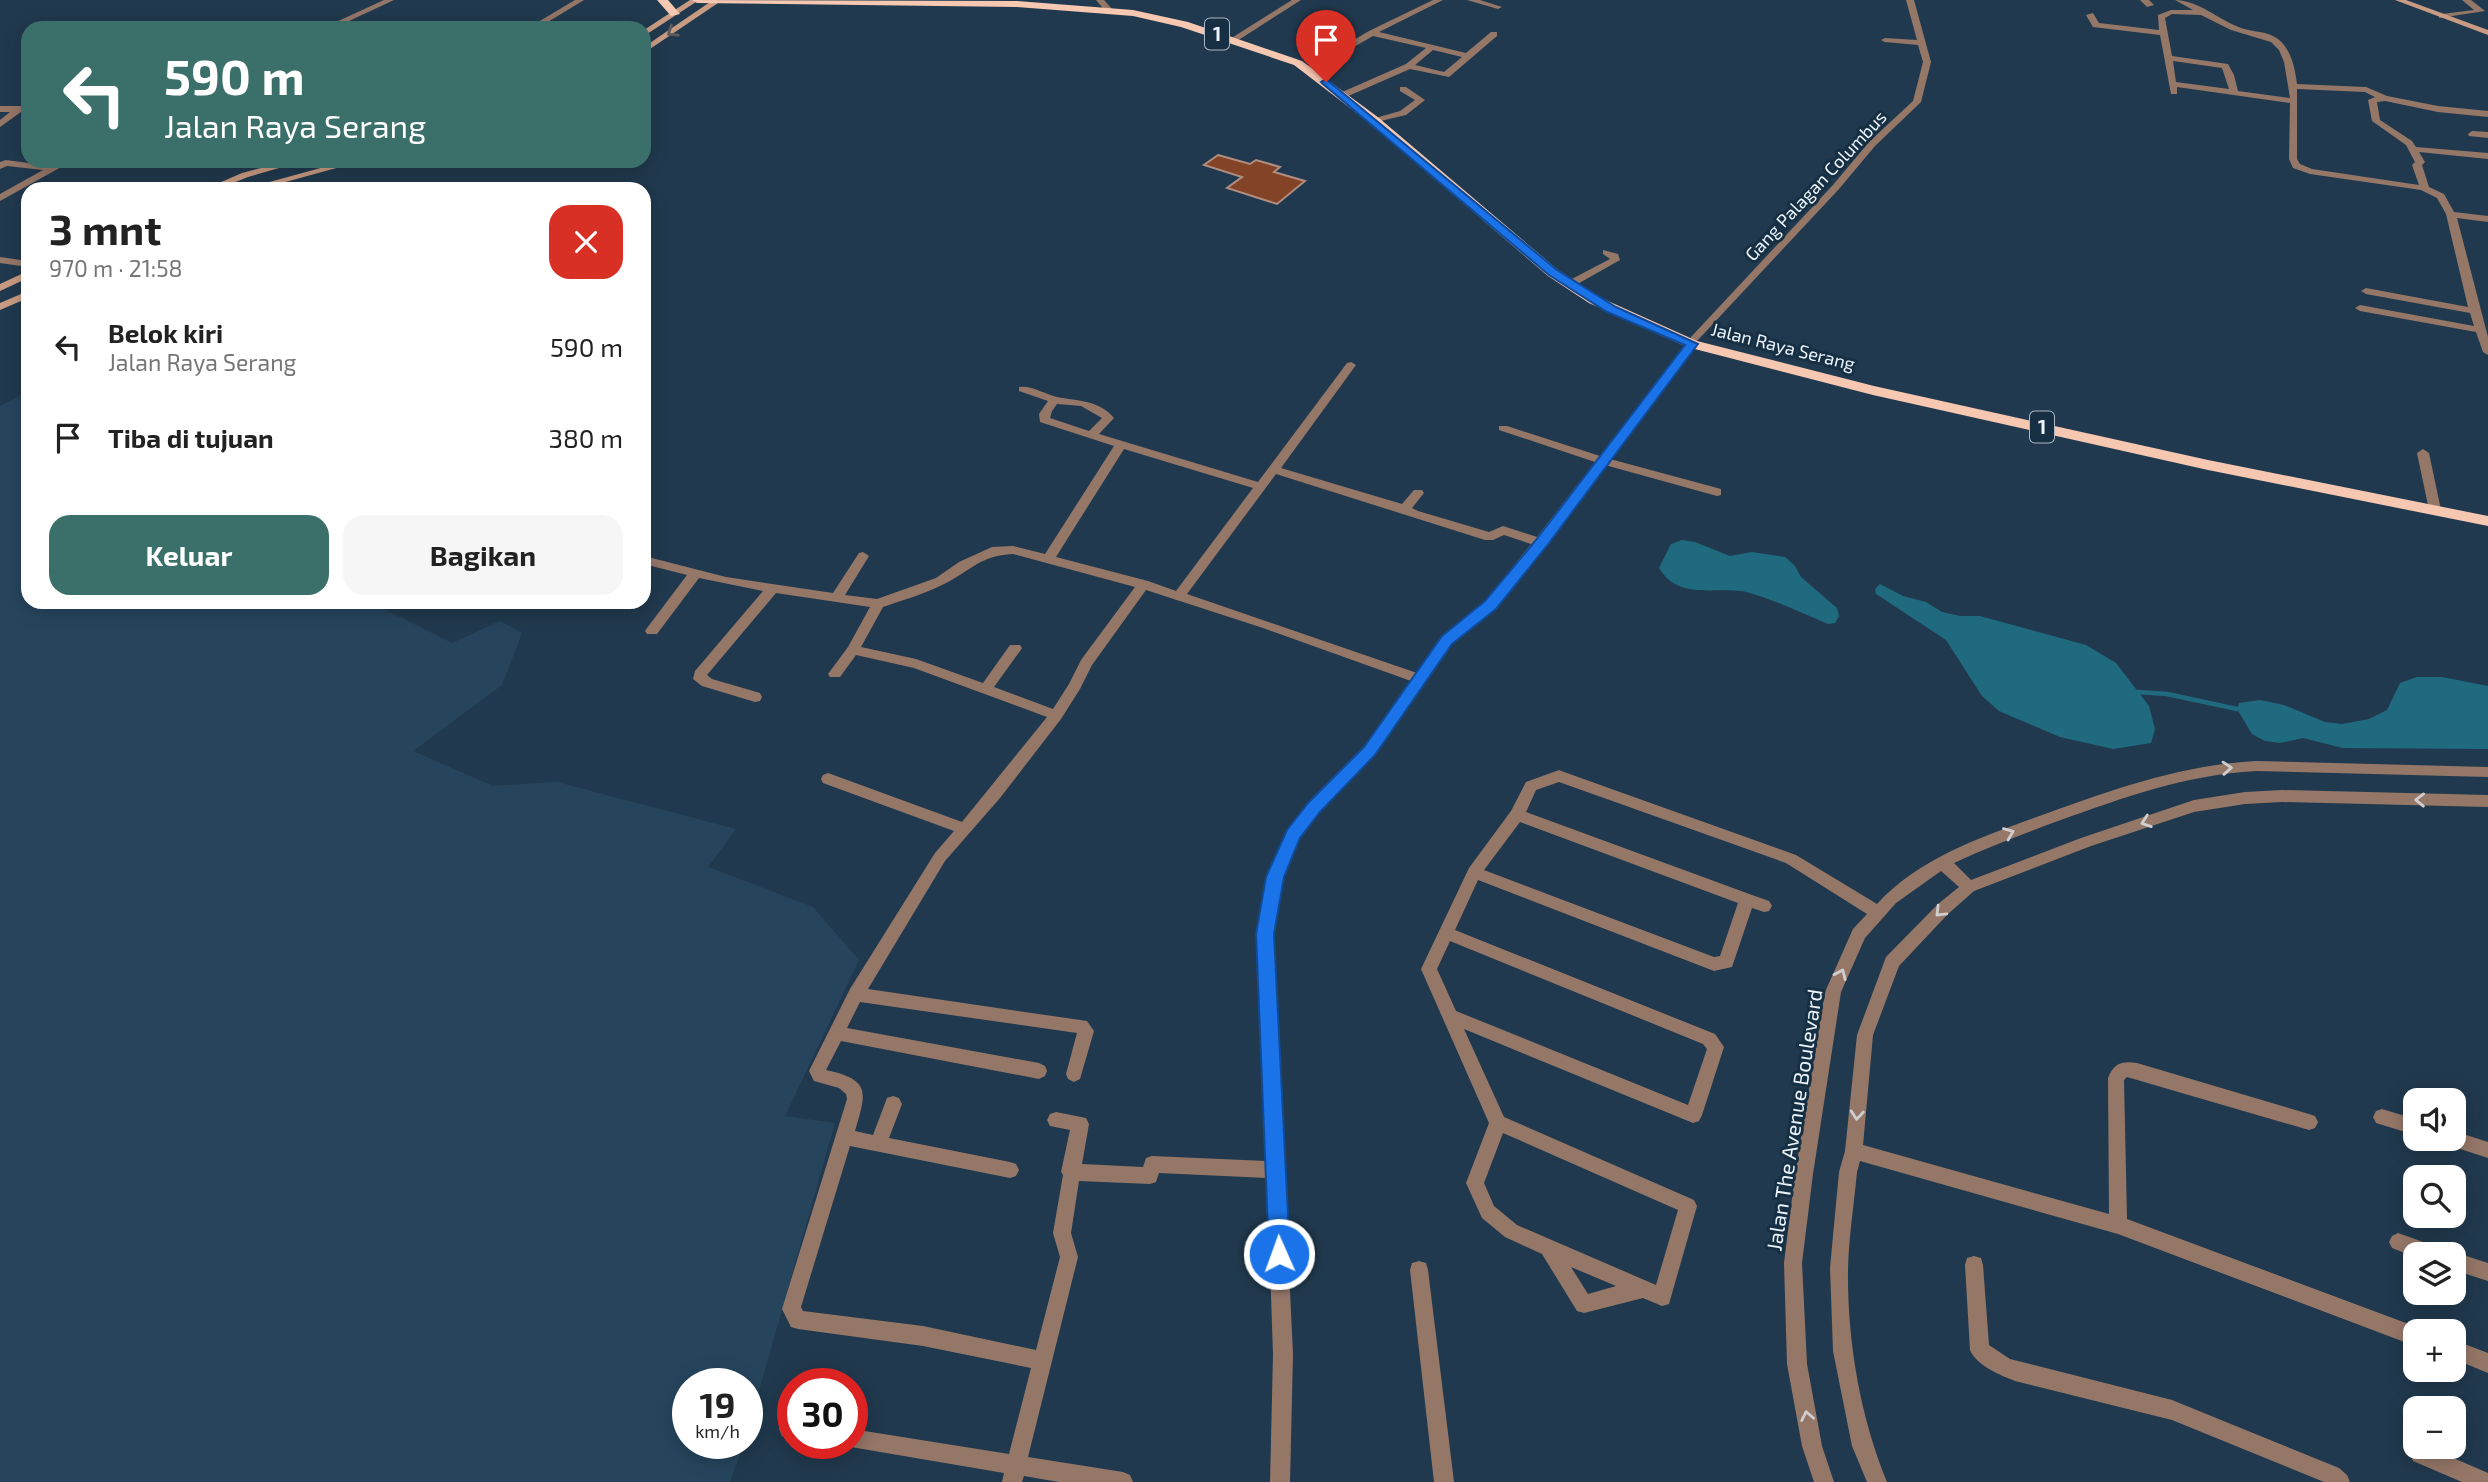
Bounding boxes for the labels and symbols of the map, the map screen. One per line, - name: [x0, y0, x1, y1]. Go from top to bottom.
- pin: [1296, 10, 1356, 82]
- road number: 1: [1205, 18, 1229, 50]
- one-way arrow: [666, 24, 679, 37]
- street label: Gang Palagan Columbus: [1740, 106, 1891, 265]
- street label: Jalan Raya Serang: [1709, 318, 1857, 375]
- road number: 1: [2030, 412, 2054, 442]
- one-way arrow: [2221, 761, 2232, 776]
- one-way arrow: [2414, 792, 2425, 807]
- one-way arrow: [2141, 814, 2153, 828]
- one-way arrow: [2003, 827, 2015, 841]
- one-way arrow: [1936, 904, 1949, 917]
- one-way arrow: [1833, 969, 1847, 981]
- street label: Jalan The Avenue Boulevard: [1760, 987, 1827, 1253]
- one-way arrow: [1850, 1109, 1865, 1121]
- position arrow: [1242, 1217, 1316, 1291]
- speed limit sign: 30: [777, 1368, 868, 1459]
- one-way arrow: [1800, 1410, 1815, 1422]

